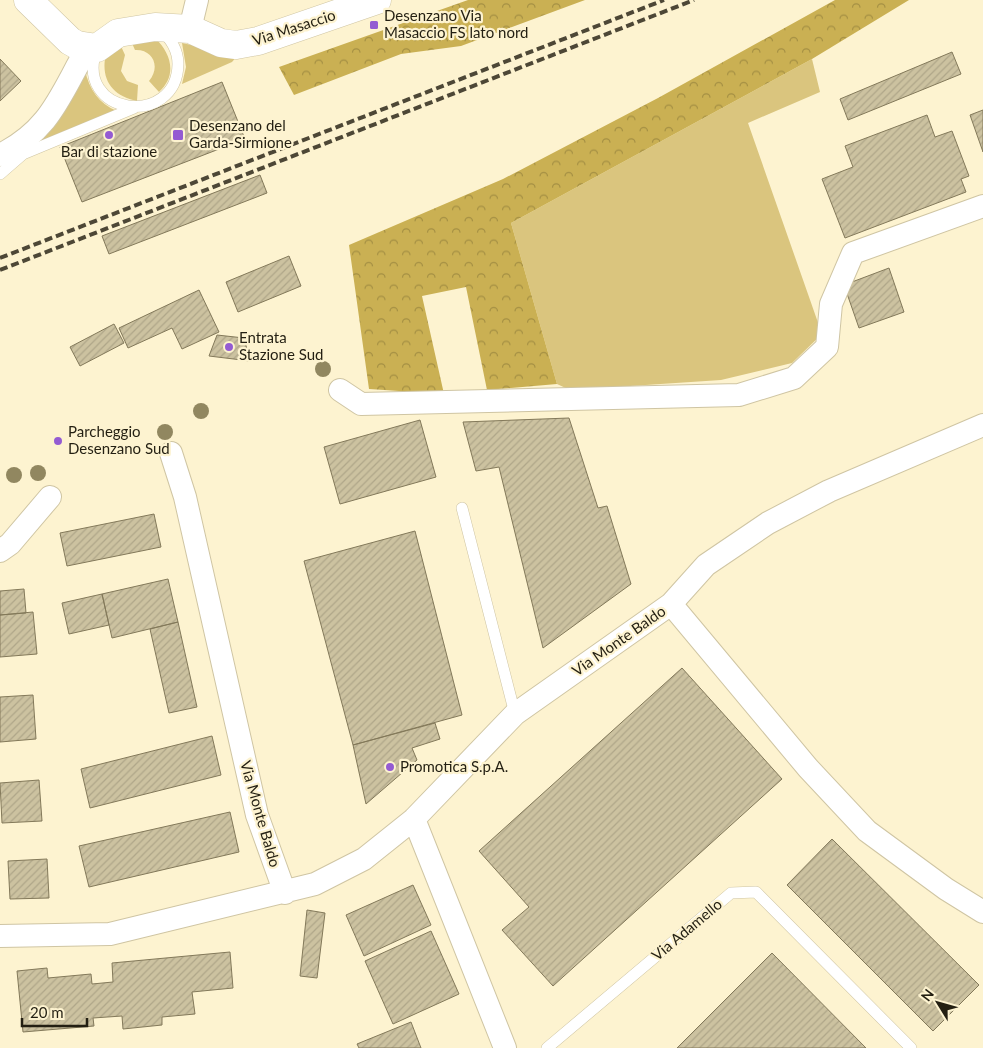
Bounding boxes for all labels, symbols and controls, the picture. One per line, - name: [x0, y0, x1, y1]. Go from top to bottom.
- street label: Via Masaccio: [250, 5, 338, 49]
- place label: Desenzano Via Masaccio FS lato nord: [384, 6, 528, 41]
- marker: Desenzano Via Masaccio FS lato nord: [368, 19, 380, 31]
- place label: Desenzano del Garda-Sirmione: [189, 116, 292, 151]
- marker: Desenzano del Garda-Sirmione: [171, 128, 185, 142]
- marker: Bar di stazione: [103, 129, 115, 141]
- place label: Bar di stazione: [61, 142, 157, 160]
- place label: Entrata Stazione Sud: [239, 328, 323, 363]
- marker: Entrata Stazione Sud: [223, 341, 235, 353]
- place label: Parcheggio Desenzano Sud: [68, 422, 170, 457]
- marker: Parcheggio Desenzano Sud: [52, 435, 64, 447]
- street label: Via Monte Baldo: [568, 601, 669, 679]
- place label: Promotica S.p.A.: [400, 757, 508, 775]
- street label: Via Monte Baldo: [237, 758, 285, 869]
- marker: Promotica S.p.A.: [384, 761, 396, 773]
- street label: Via Adamello: [648, 895, 725, 964]
- north arrow: [913, 978, 963, 1028]
- text: N: [917, 985, 937, 1004]
- scale bar: [22, 996, 88, 1028]
- text: 20 m: [30, 1003, 64, 1021]

